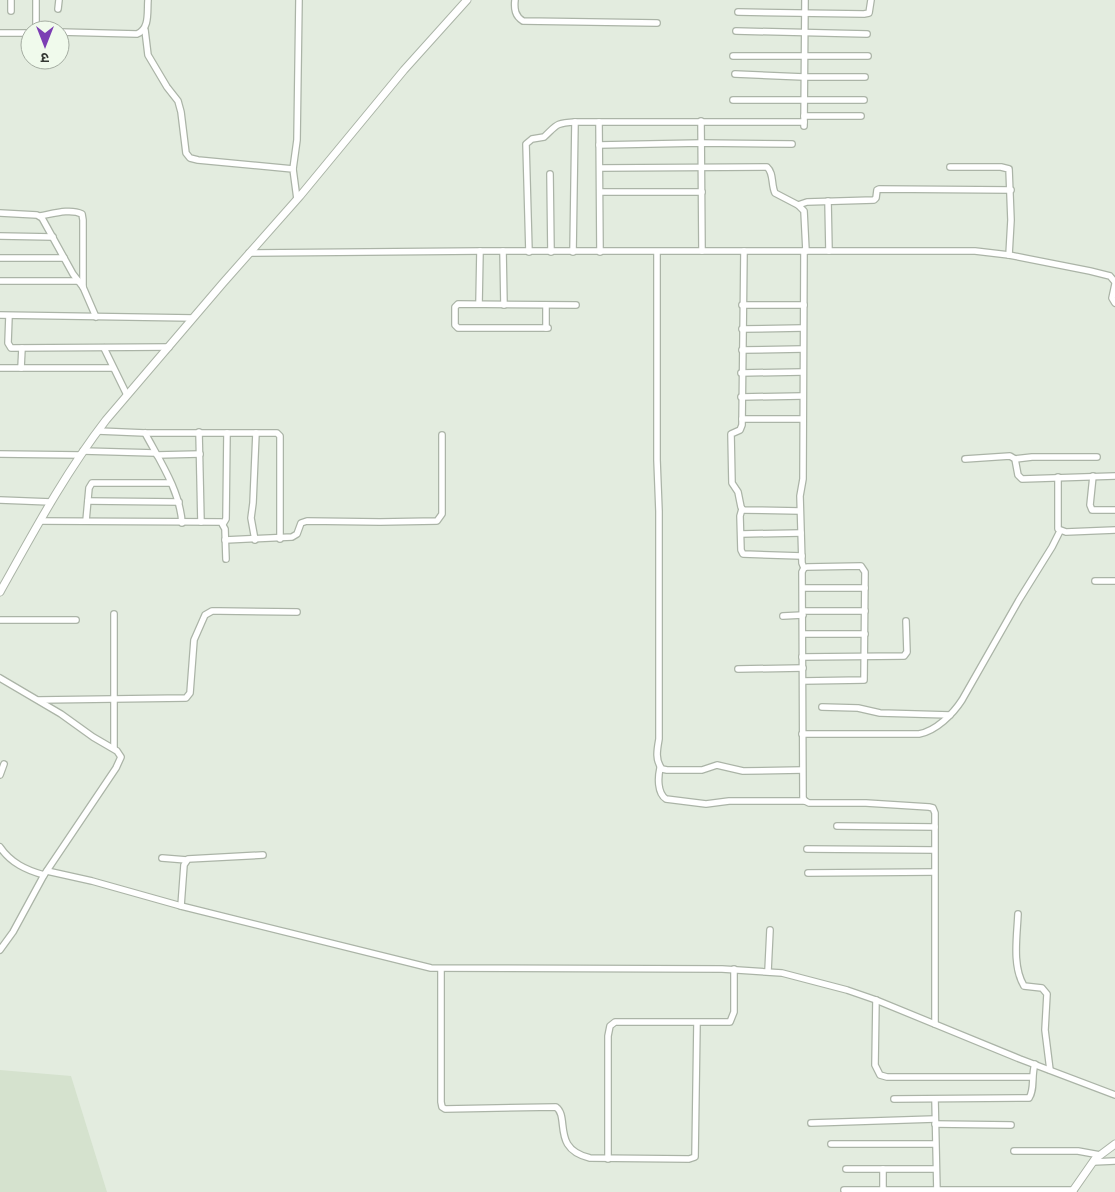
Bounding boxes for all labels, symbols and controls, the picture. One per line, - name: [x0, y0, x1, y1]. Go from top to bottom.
- north arrow: [20, 20, 70, 70]
- text: उ: [40, 49, 49, 67]

